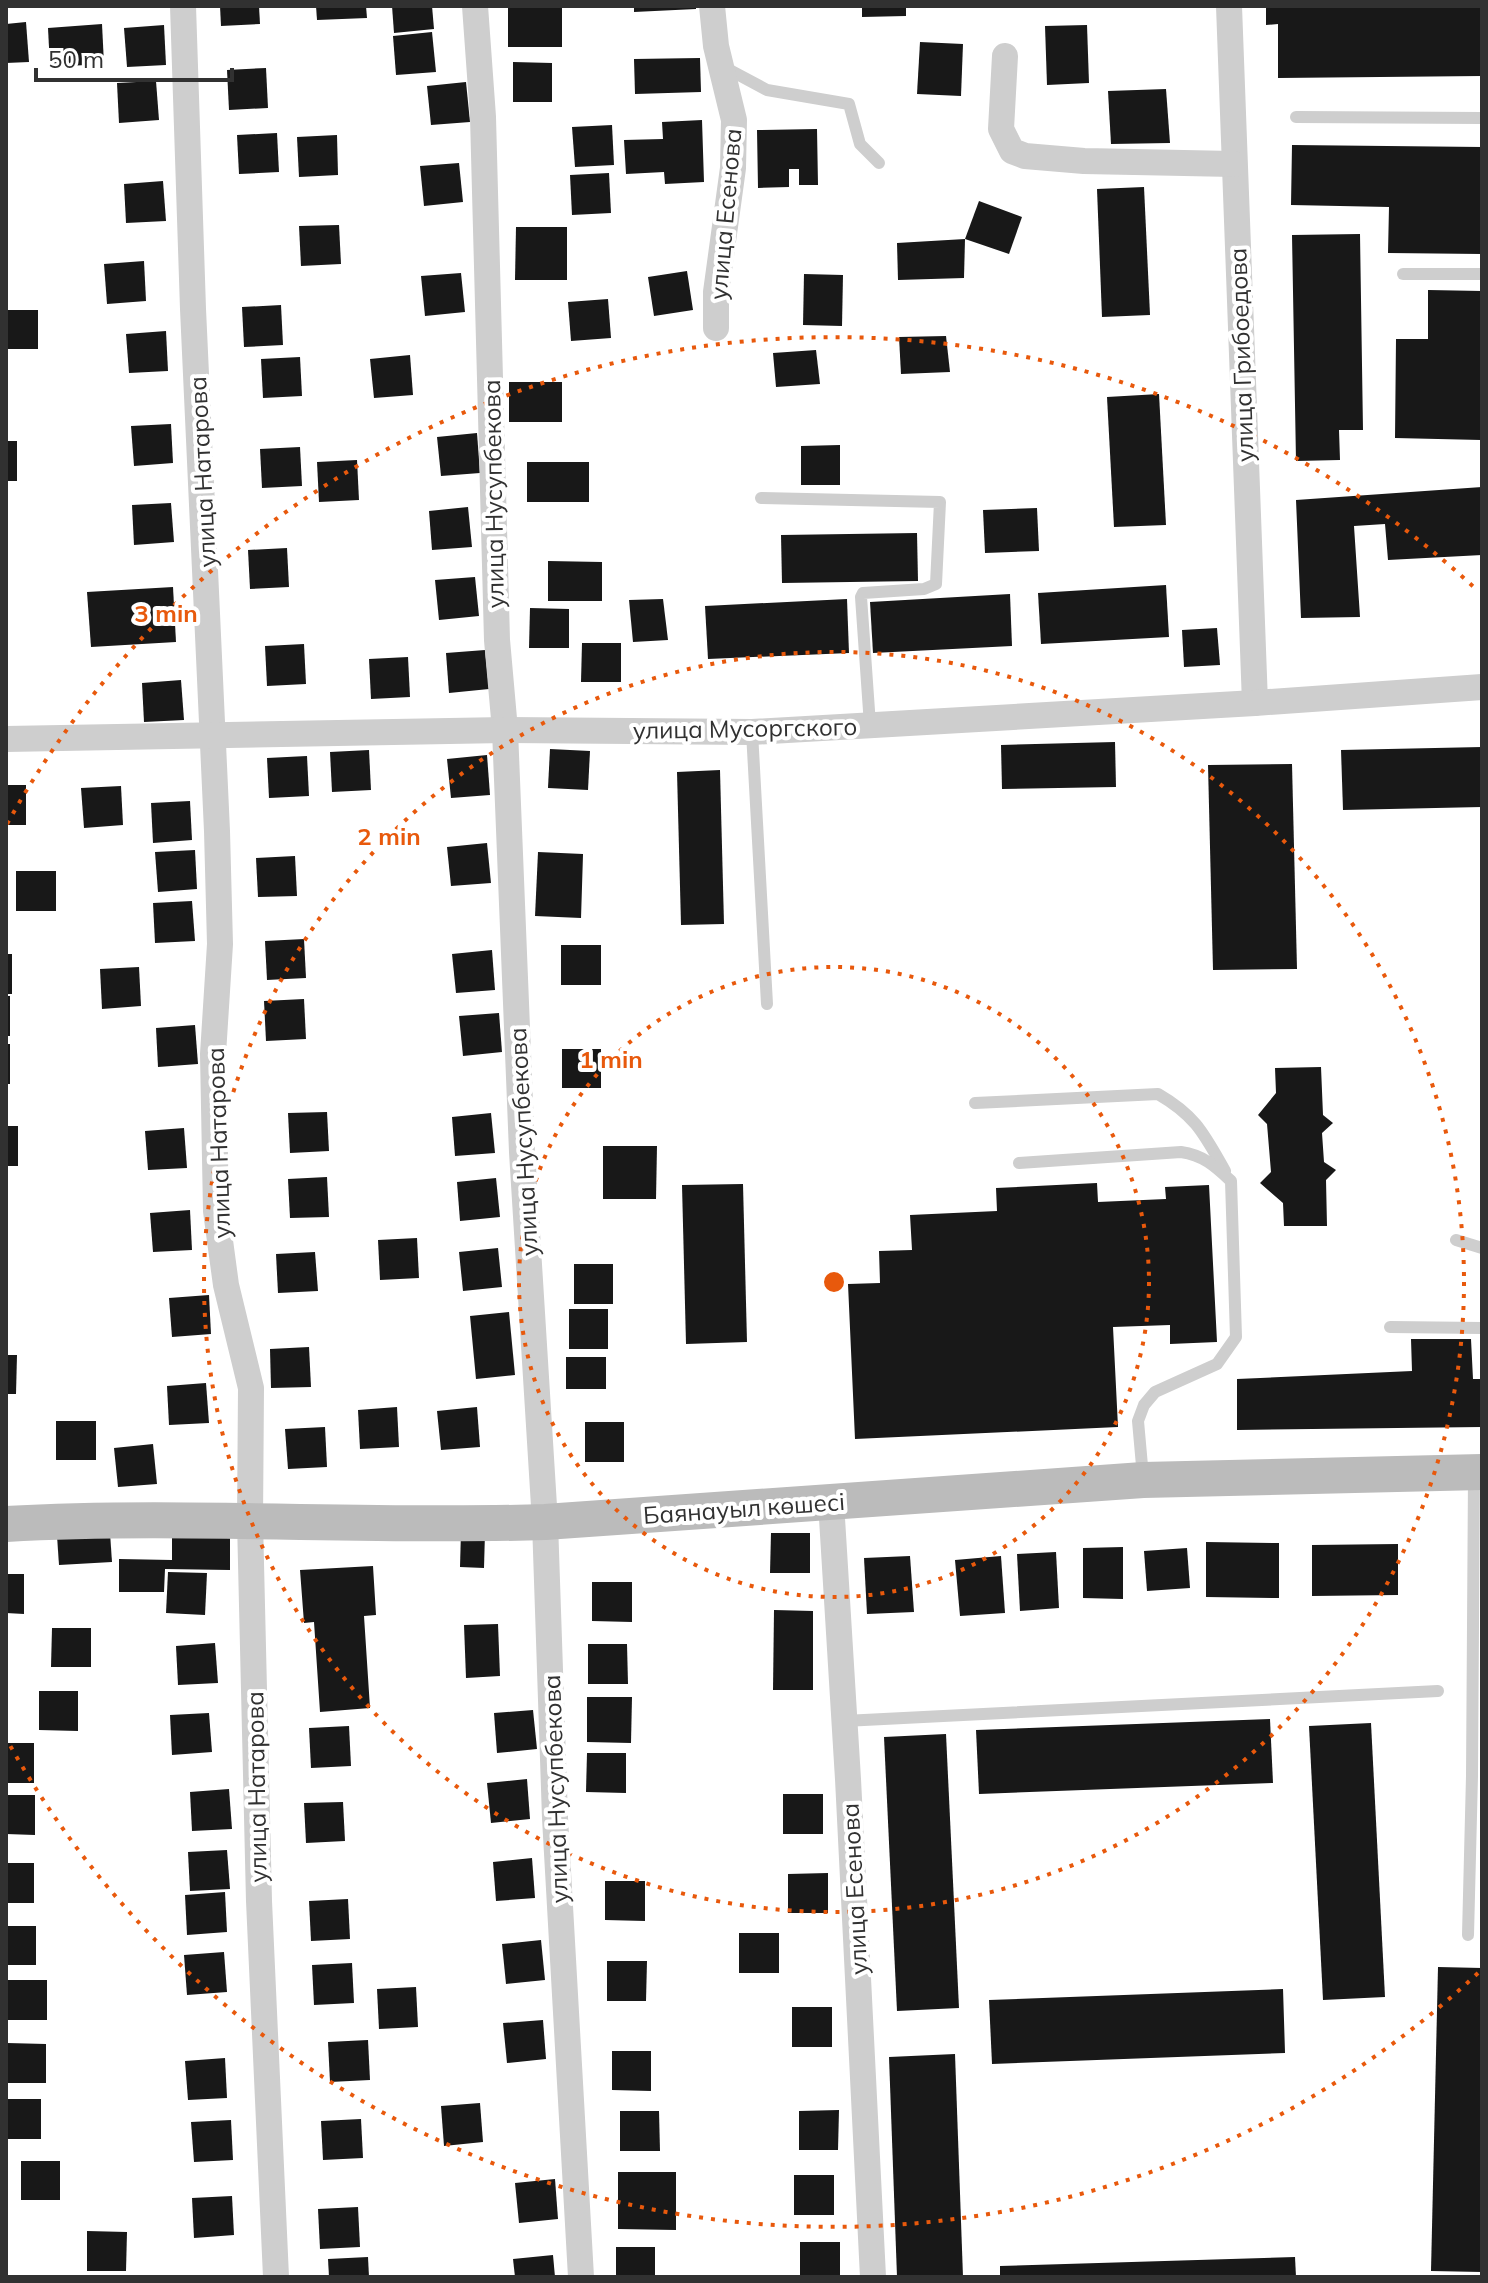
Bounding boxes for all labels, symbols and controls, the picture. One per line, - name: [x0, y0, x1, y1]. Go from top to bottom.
- scale bar: [36, 32, 232, 82]
- text: 50 m: [48, 44, 104, 74]
- street label: улица Есенова: [703, 127, 747, 301]
- street label: улица Грибоедова: [1222, 247, 1260, 463]
- street label: улица Натарова: [182, 376, 222, 568]
- street label: улица Нусупбекова: [476, 379, 510, 609]
- text: 3 min: [134, 598, 198, 628]
- street label: улица Мусоргского: [632, 711, 858, 745]
- text: 2 min: [357, 821, 421, 851]
- street label: улица Нусупбекова: [502, 1027, 544, 1257]
- text: 1 min: [579, 1044, 643, 1074]
- street label: улица Натарова: [200, 1047, 236, 1239]
- centre of rings: [820, 1268, 848, 1296]
- street label: Баянауыл көшесі: [642, 1486, 846, 1530]
- street label: улица Нусупбекова: [536, 1674, 574, 1904]
- street label: улица Натарова: [239, 1691, 273, 1883]
- street label: улица Есенова: [835, 1802, 873, 1976]

